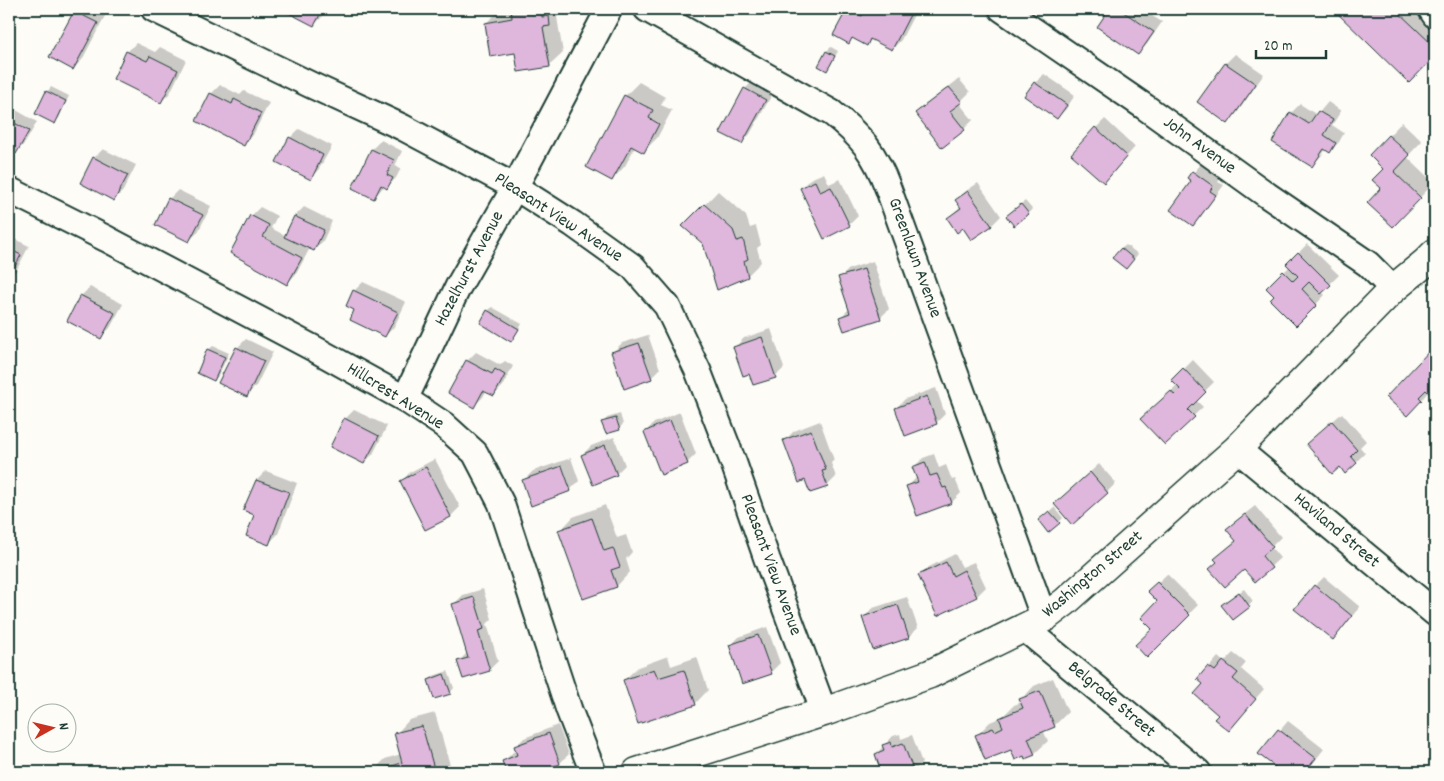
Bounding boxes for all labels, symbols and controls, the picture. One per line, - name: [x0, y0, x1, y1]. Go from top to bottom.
- scale bar: [1256, 28, 1326, 60]
- text: 20 m: [1264, 36, 1292, 58]
- street label: John Avenue: [1157, 111, 1241, 181]
- street label: Pleasant View Avenue: [489, 167, 627, 269]
- street label: Greenlawn Avenue: [881, 195, 947, 322]
- street label: Hazelhurst Avenue: [429, 207, 511, 331]
- street label: Hillcrest Avenue: [342, 357, 449, 437]
- street label: Haviland Street: [1287, 487, 1385, 575]
- street label: Pleasant View Avenue: [733, 491, 807, 639]
- street label: Washington Street: [1037, 525, 1149, 625]
- street label: Belgrade Street: [1062, 656, 1161, 745]
- north arrow: [28, 704, 78, 754]
- text: N: [53, 722, 73, 731]

